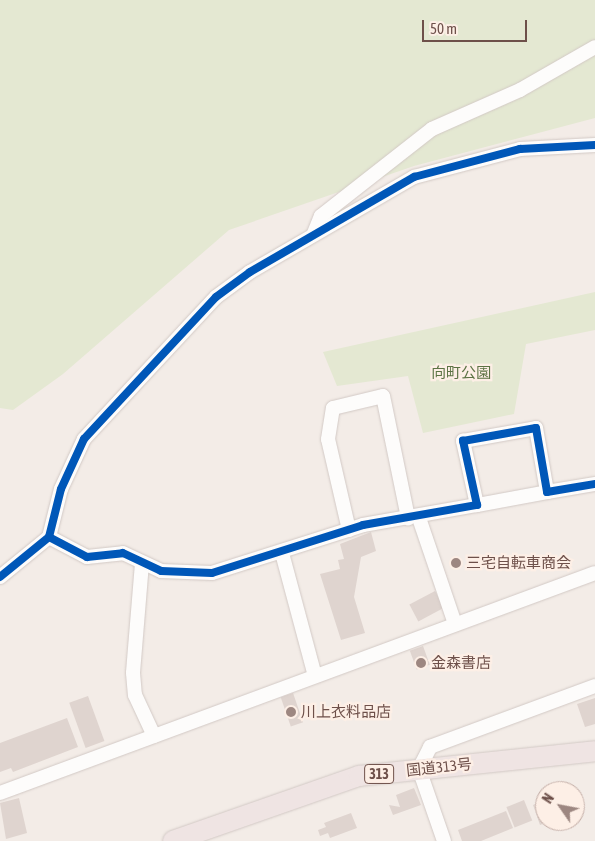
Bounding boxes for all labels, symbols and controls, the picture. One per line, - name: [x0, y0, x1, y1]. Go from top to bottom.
- scale bar: [425, 10, 530, 42]
- text: 50 m: [430, 20, 457, 37]
- park label: 向町公園: [431, 364, 491, 382]
- place label: 三宅自転車商会: [466, 554, 571, 572]
- marker: 三宅自転車商会: [450, 557, 462, 569]
- place label: 金森書店: [431, 654, 491, 672]
- marker: 金森書店: [415, 657, 427, 669]
- place label: 川上衣料品店: [301, 703, 391, 721]
- marker: 川上衣料品店: [285, 706, 297, 718]
- street label: 国道313号: [405, 755, 473, 779]
- road number: 313: [364, 762, 394, 786]
- north arrow: [535, 781, 585, 831]
- text: N: [539, 791, 557, 806]

